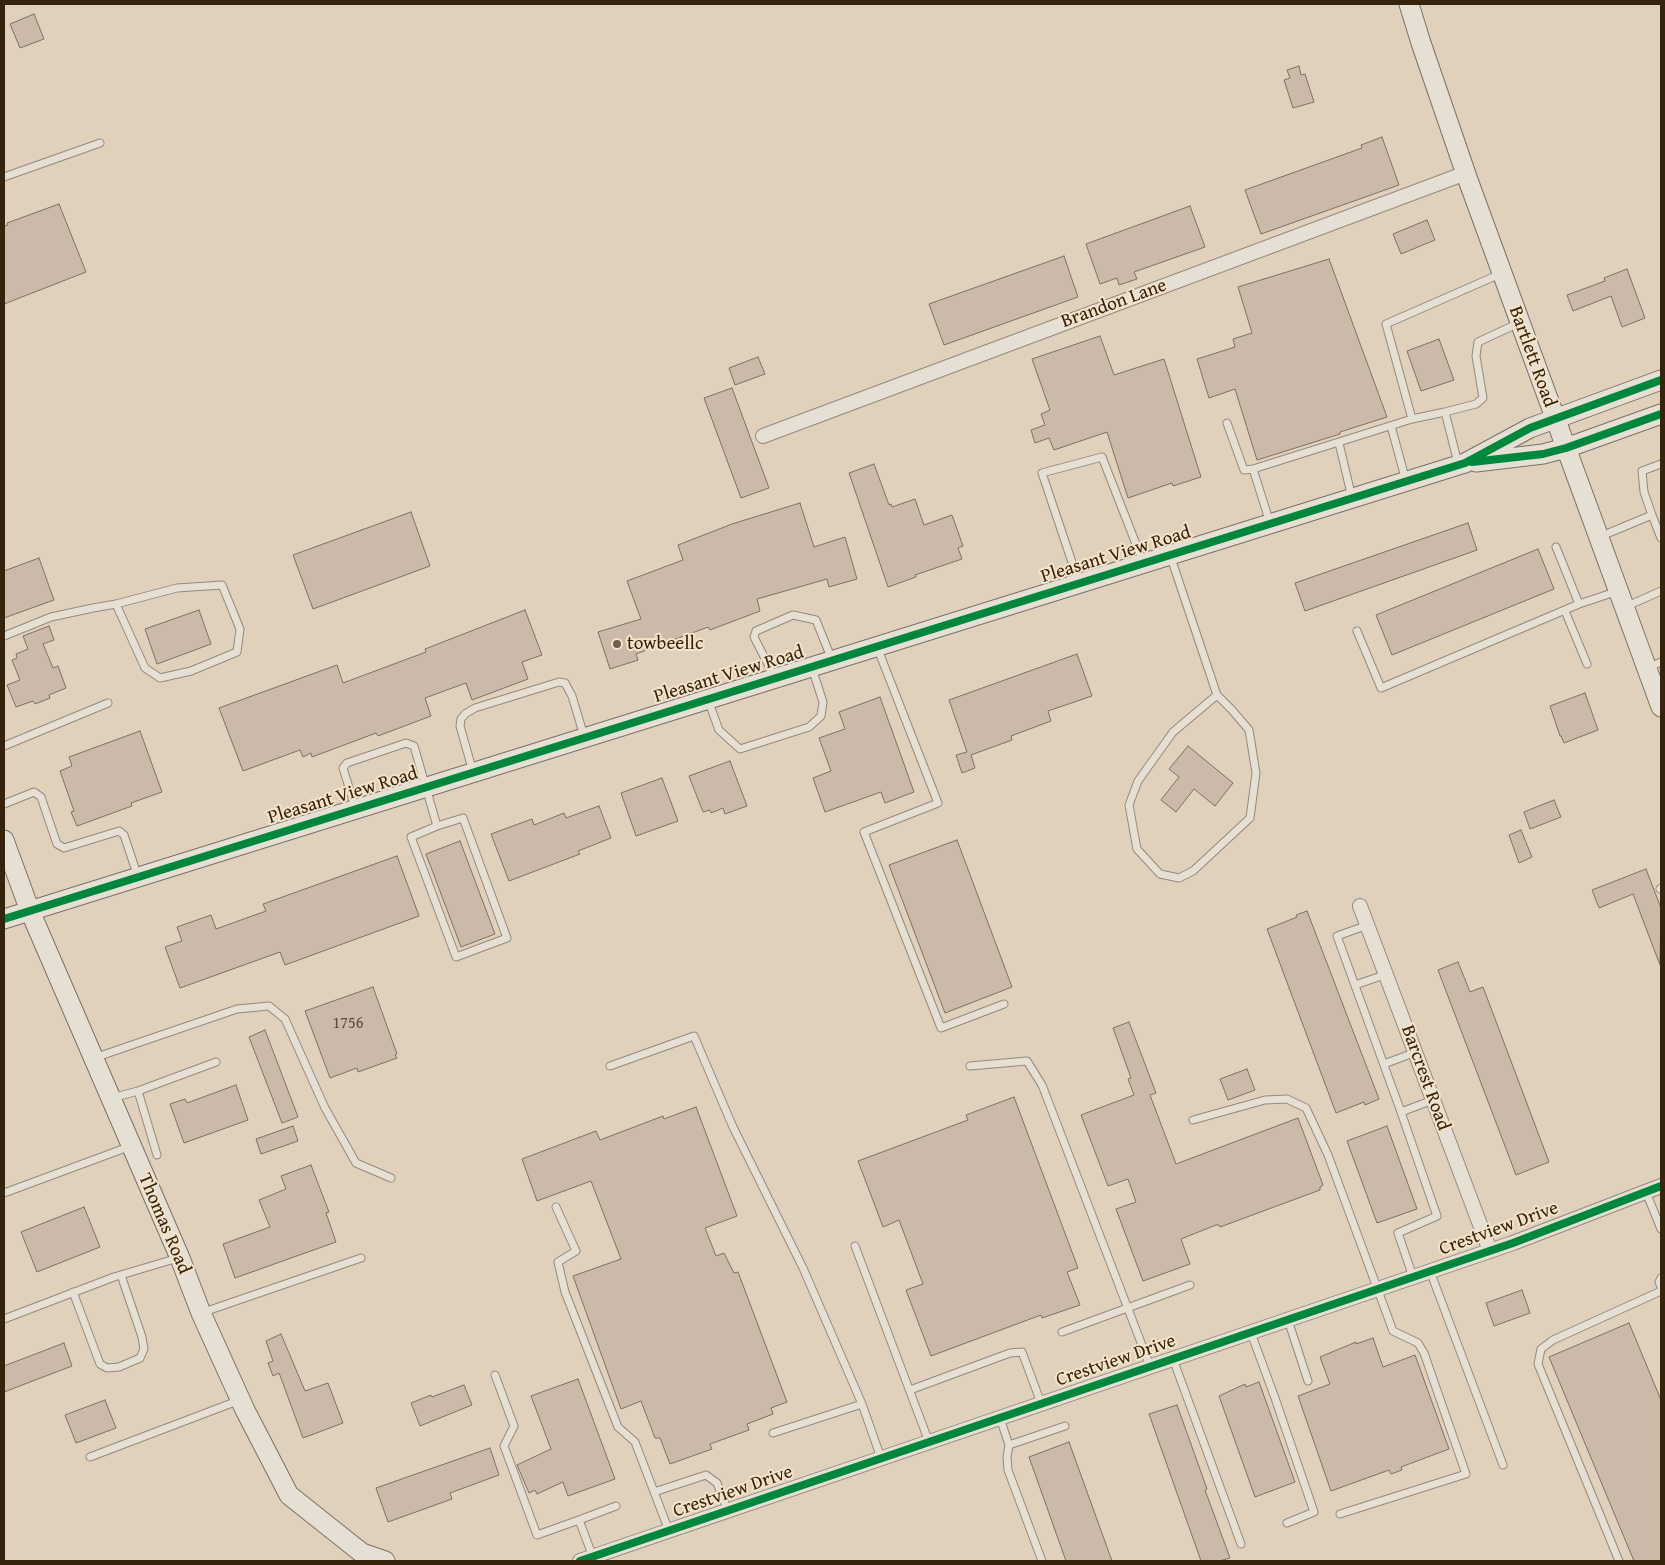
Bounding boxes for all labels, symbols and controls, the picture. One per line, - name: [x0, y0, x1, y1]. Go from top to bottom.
- street label: Brandon Lane: [1058, 274, 1170, 334]
- street label: Bartlett Road: [1503, 303, 1561, 411]
- street label: Pleasant View Road: [1038, 521, 1194, 589]
- place label: towbeellc: [627, 633, 703, 655]
- marker: towbeellc: [611, 638, 623, 650]
- street label: Pleasant View Road: [651, 641, 807, 709]
- street label: Pleasant View Road: [265, 762, 421, 830]
- house number: 1756: [333, 1014, 363, 1034]
- street label: Barcrest Road: [1395, 1022, 1455, 1134]
- street label: Thomas Road: [133, 1170, 195, 1278]
- street label: Crestview Drive: [1436, 1197, 1562, 1261]
- street label: Crestview Drive: [1053, 1330, 1179, 1392]
- street label: Crestview Drive: [670, 1461, 796, 1523]

